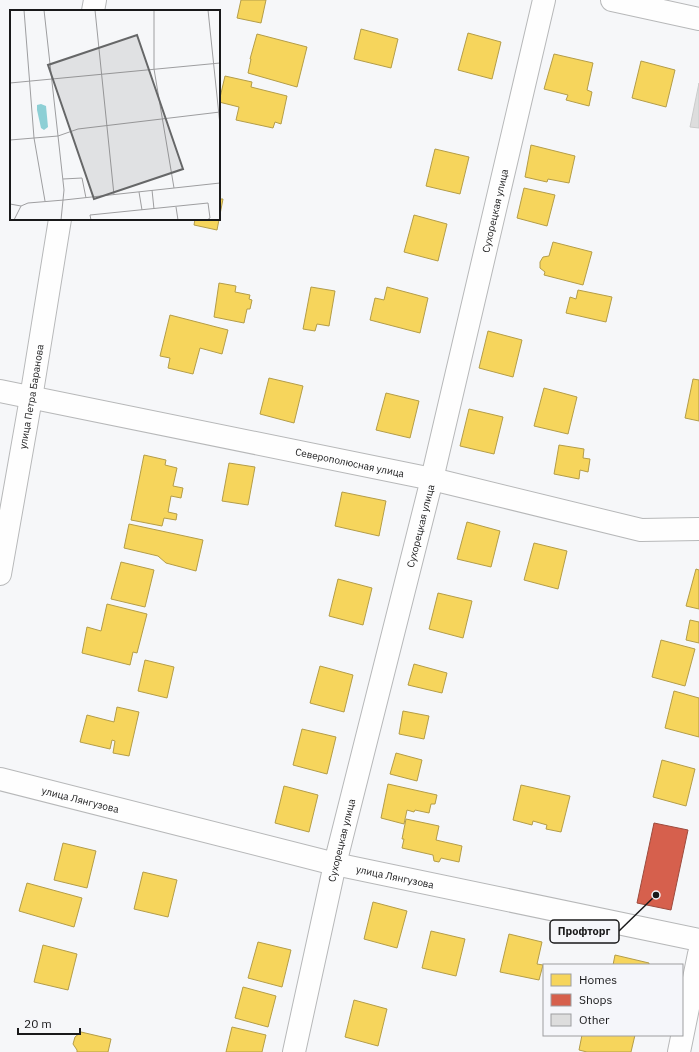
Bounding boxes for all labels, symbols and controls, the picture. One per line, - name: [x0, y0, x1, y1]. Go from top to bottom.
- inset map: [10, 10, 220, 220]
- street label: Сухорецкая улица: [479, 167, 511, 254]
- street label: улица Петра Баранова: [16, 343, 46, 450]
- street label: Северополюсная улица: [294, 445, 406, 480]
- street label: Сухорецкая улица: [403, 482, 437, 569]
- street label: улица Лянгузова: [40, 783, 121, 816]
- street label: Сухорецкая улица: [325, 797, 358, 883]
- street label: улица Лянгузова: [355, 862, 436, 891]
- callout: Профторг: [550, 920, 619, 943]
- text: Профторг: [558, 924, 610, 938]
- legend: [543, 964, 683, 1036]
- text: Homes: [579, 972, 617, 987]
- text: Shops: [579, 992, 612, 1007]
- scale bar: [18, 1010, 80, 1036]
- text: Other: [579, 1012, 610, 1027]
- text: 20 m: [24, 1016, 52, 1031]

